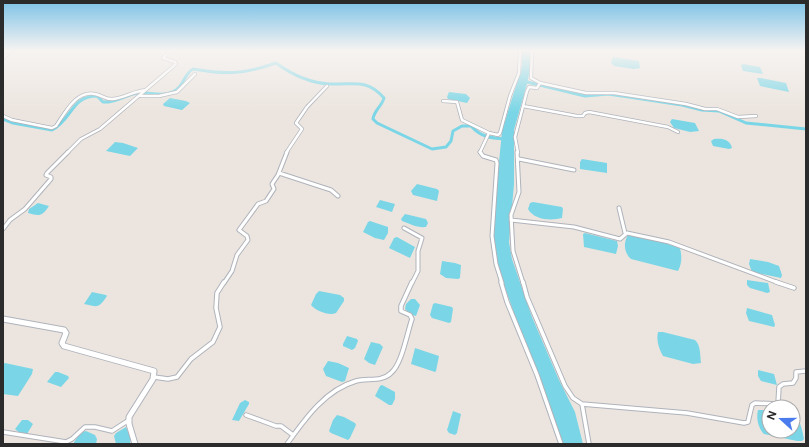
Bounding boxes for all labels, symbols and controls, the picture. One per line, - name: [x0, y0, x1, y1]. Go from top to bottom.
- north arrow: [761, 399, 801, 439]
- text: N: [765, 409, 779, 422]

